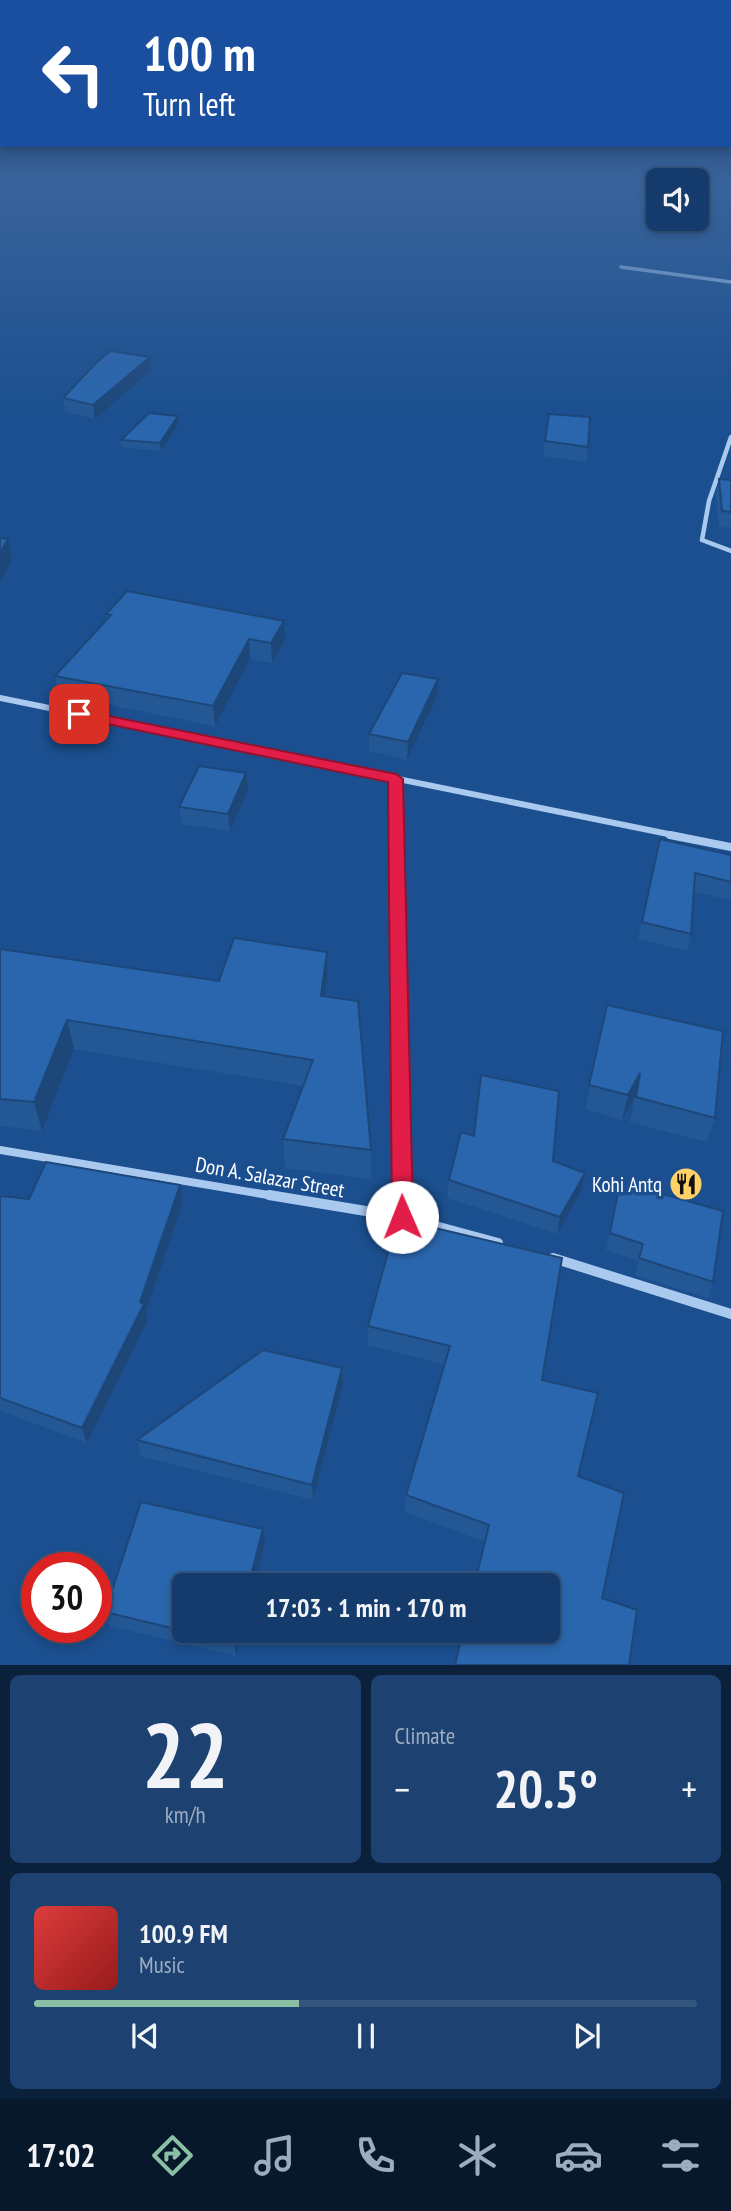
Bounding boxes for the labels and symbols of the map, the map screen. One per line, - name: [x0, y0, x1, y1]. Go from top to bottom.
- pin: [49, 684, 109, 744]
- street label: Don A. Salazar Street: [193, 1151, 347, 1203]
- restaurant icon: Kohi Antq: [667, 1165, 705, 1203]
- place label: Kohi Antq: [592, 1171, 662, 1198]
- position arrow: [365, 1180, 439, 1254]
- speed limit sign: 30: [21, 1552, 112, 1643]

